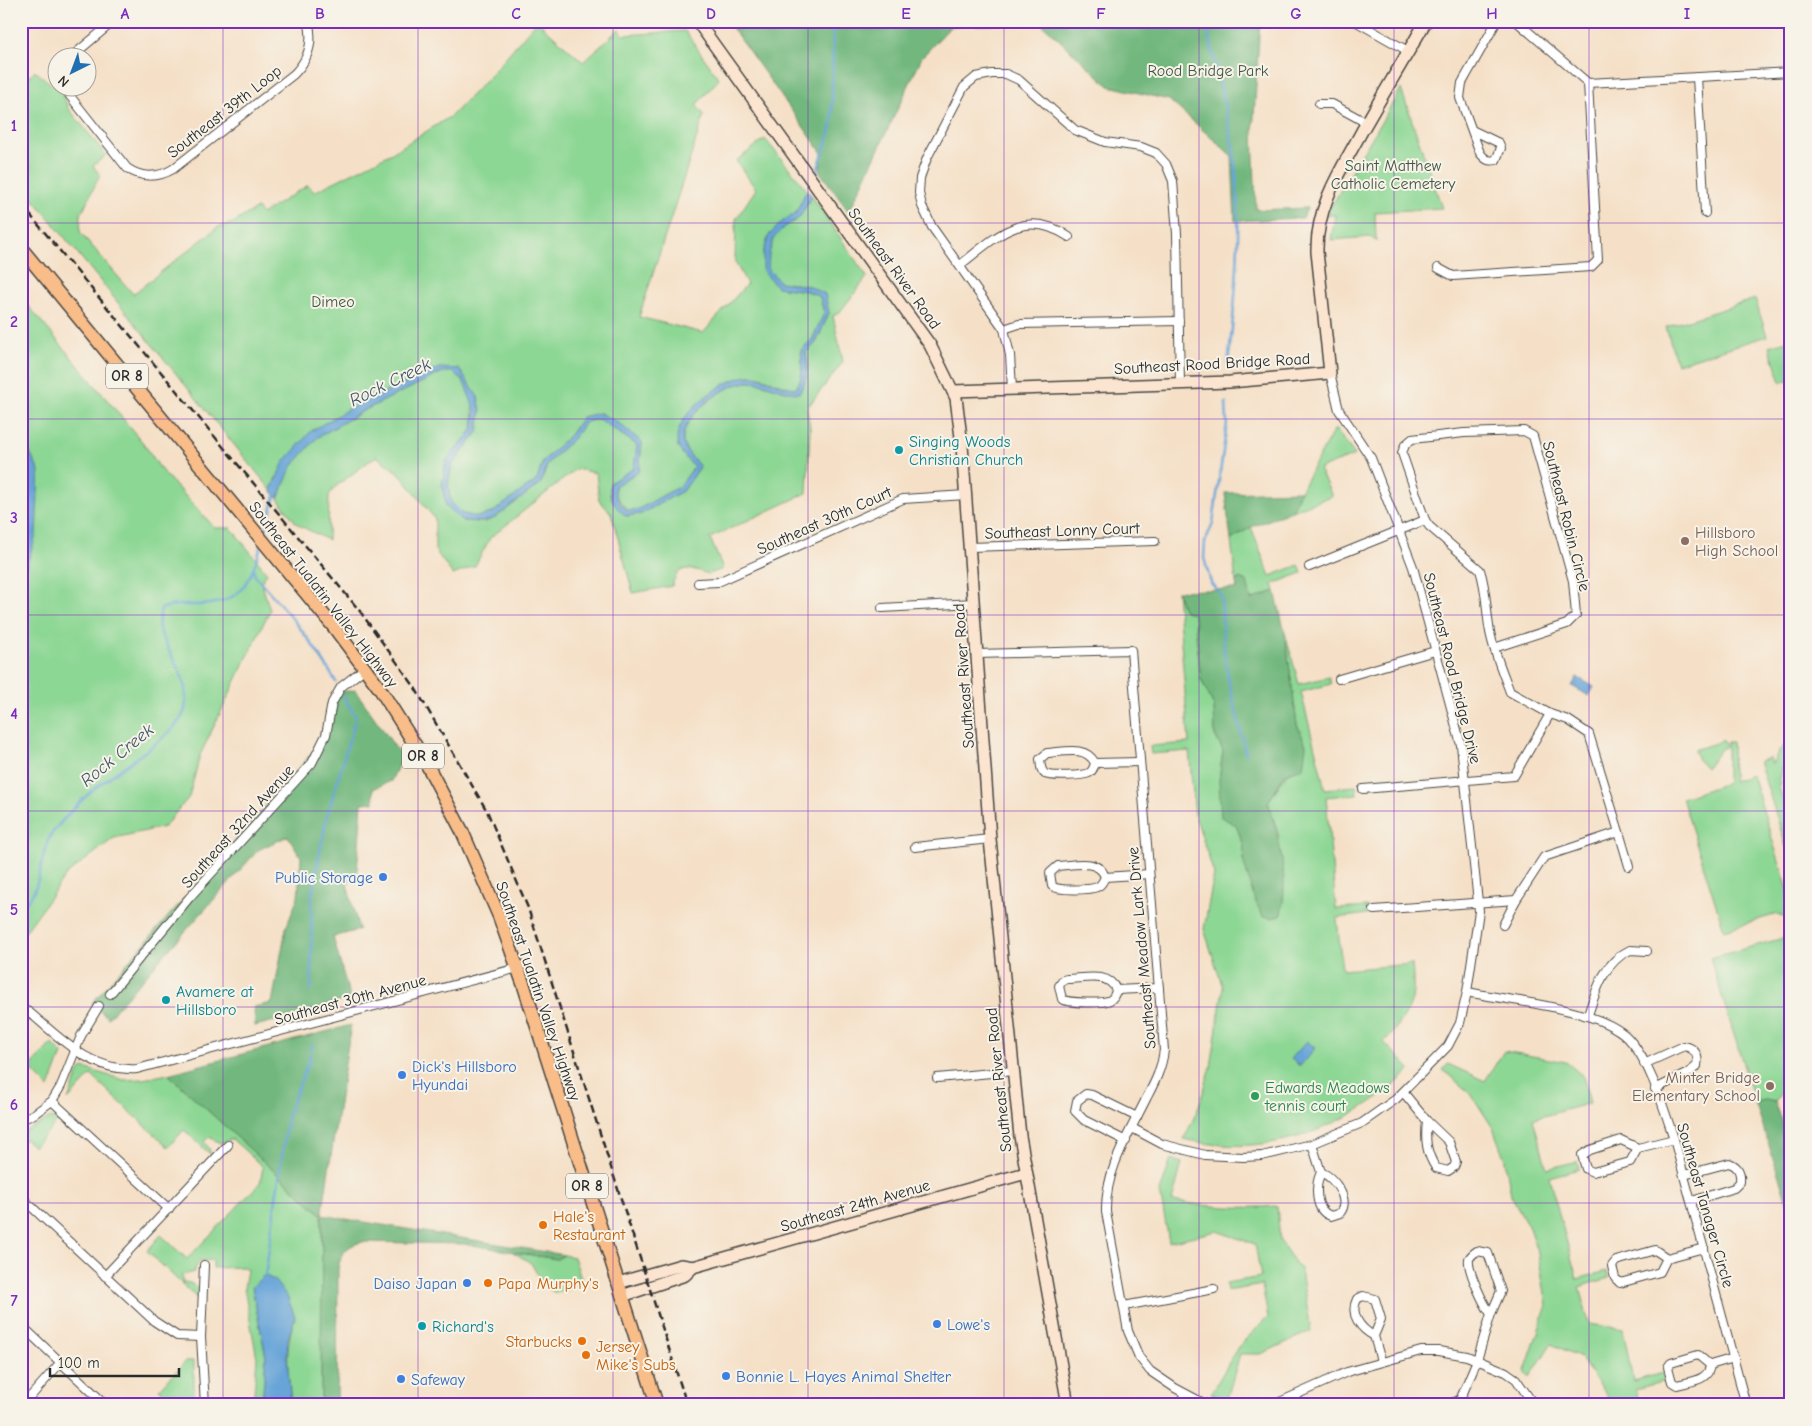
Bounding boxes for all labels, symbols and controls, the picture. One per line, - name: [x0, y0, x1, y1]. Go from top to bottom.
- text: A: [121, 5, 130, 23]
- text: B: [315, 5, 325, 23]
- text: C: [511, 5, 521, 23]
- text: D: [706, 5, 716, 23]
- text: E: [901, 5, 911, 23]
- text: F: [1096, 5, 1106, 23]
- text: G: [1290, 5, 1302, 23]
- text: H: [1486, 5, 1498, 23]
- text: I: [1684, 5, 1690, 23]
- north arrow: [48, 48, 98, 98]
- street label: Southeast 39th Loop: [164, 62, 285, 162]
- park label: Rood Bridge Park: [1148, 62, 1269, 80]
- text: N: [55, 72, 73, 91]
- text: 1: [11, 117, 17, 135]
- park label: Saint Matthew Catholic Cemetery: [1331, 157, 1456, 193]
- street label: Southeast River Road: [844, 205, 944, 333]
- park label: Dimeo: [311, 293, 355, 311]
- text: 2: [10, 313, 18, 331]
- street label: Southeast Rood Bridge Road: [1114, 350, 1311, 378]
- water label: Rock Creek: [346, 354, 435, 411]
- road number: OR 8: [106, 364, 148, 388]
- place label: Singing Woods Christian Church: [909, 433, 1023, 469]
- street label: Southeast Robin Circle: [1539, 439, 1593, 593]
- marker: Singing Woods Christian Church: [893, 444, 905, 456]
- street label: Southeast 30th Court: [754, 483, 895, 559]
- street label: Southeast Tualatin Valley Highway: [245, 498, 402, 692]
- text: 3: [10, 509, 18, 527]
- street label: Southeast Lonny Court: [984, 519, 1140, 543]
- place label: Hillsboro High School: [1695, 524, 1778, 560]
- marker: Hillsboro High School: [1679, 535, 1691, 547]
- street label: Southeast Rood Bridge Drive: [1420, 571, 1484, 766]
- street label: Southeast River Road: [950, 603, 978, 749]
- text: 4: [10, 705, 18, 723]
- water label: Rock Creek: [76, 719, 158, 791]
- road number: OR 8: [402, 744, 444, 768]
- street label: Southeast 32nd Avenue: [178, 761, 298, 892]
- street label: Southeast Meadow Lark Drive: [1124, 846, 1160, 1050]
- place label: Public Storage: [275, 869, 373, 887]
- marker: Public Storage: [377, 871, 389, 883]
- street label: Southeast Tualatin Valley Highway: [492, 879, 584, 1104]
- text: 5: [10, 901, 18, 919]
- street label: Southeast 30th Avenue: [272, 971, 428, 1029]
- place label: Avamere at Hillsboro: [176, 983, 254, 1019]
- marker: Avamere at Hillsboro: [160, 994, 172, 1006]
- street label: Southeast River Road: [982, 1007, 1016, 1153]
- place label: Dick's Hillsboro Hyundai: [412, 1058, 517, 1094]
- marker: Dick's Hillsboro Hyundai: [396, 1069, 408, 1081]
- place label: Minter Bridge Elementary School: [1632, 1069, 1760, 1105]
- place label: Edwards Meadows tennis court: [1264, 1079, 1390, 1115]
- marker: Minter Bridge Elementary School: [1764, 1080, 1776, 1092]
- marker: Edwards Meadows tennis court: [1249, 1090, 1261, 1102]
- text: 6: [10, 1096, 18, 1114]
- street label: Southeast Tanager Circle: [1673, 1121, 1737, 1290]
- road number: OR 8: [566, 1174, 608, 1198]
- street label: Southeast 24th Avenue: [778, 1176, 932, 1236]
- place label: Hale's Restaurant: [553, 1208, 626, 1244]
- marker: Hale's Restaurant: [537, 1219, 549, 1231]
- place label: Daiso Japan: [373, 1275, 457, 1293]
- place label: Papa Murphy's: [498, 1275, 599, 1293]
- marker: Daiso Japan: [461, 1277, 473, 1289]
- marker: Papa Murphy's: [482, 1277, 494, 1289]
- text: 7: [10, 1292, 18, 1310]
- place label: Lowe's: [947, 1316, 990, 1334]
- place label: Richard's: [432, 1318, 494, 1336]
- marker: Lowe's: [931, 1318, 943, 1330]
- marker: Richard's: [416, 1320, 428, 1332]
- place label: Starbucks: [506, 1333, 572, 1351]
- marker: Starbucks: [576, 1335, 588, 1347]
- place label: Jersey Mike's Subs: [596, 1338, 676, 1374]
- scale bar: [50, 1346, 179, 1378]
- marker: Jersey Mike's Subs: [580, 1349, 592, 1361]
- text: 100 m: [58, 1354, 100, 1372]
- place label: Bonnie L. Hayes Animal Shelter: [736, 1368, 952, 1386]
- marker: Bonnie L. Hayes Animal Shelter: [720, 1370, 732, 1382]
- place label: Safeway: [411, 1371, 466, 1389]
- marker: Safeway: [395, 1373, 407, 1385]

